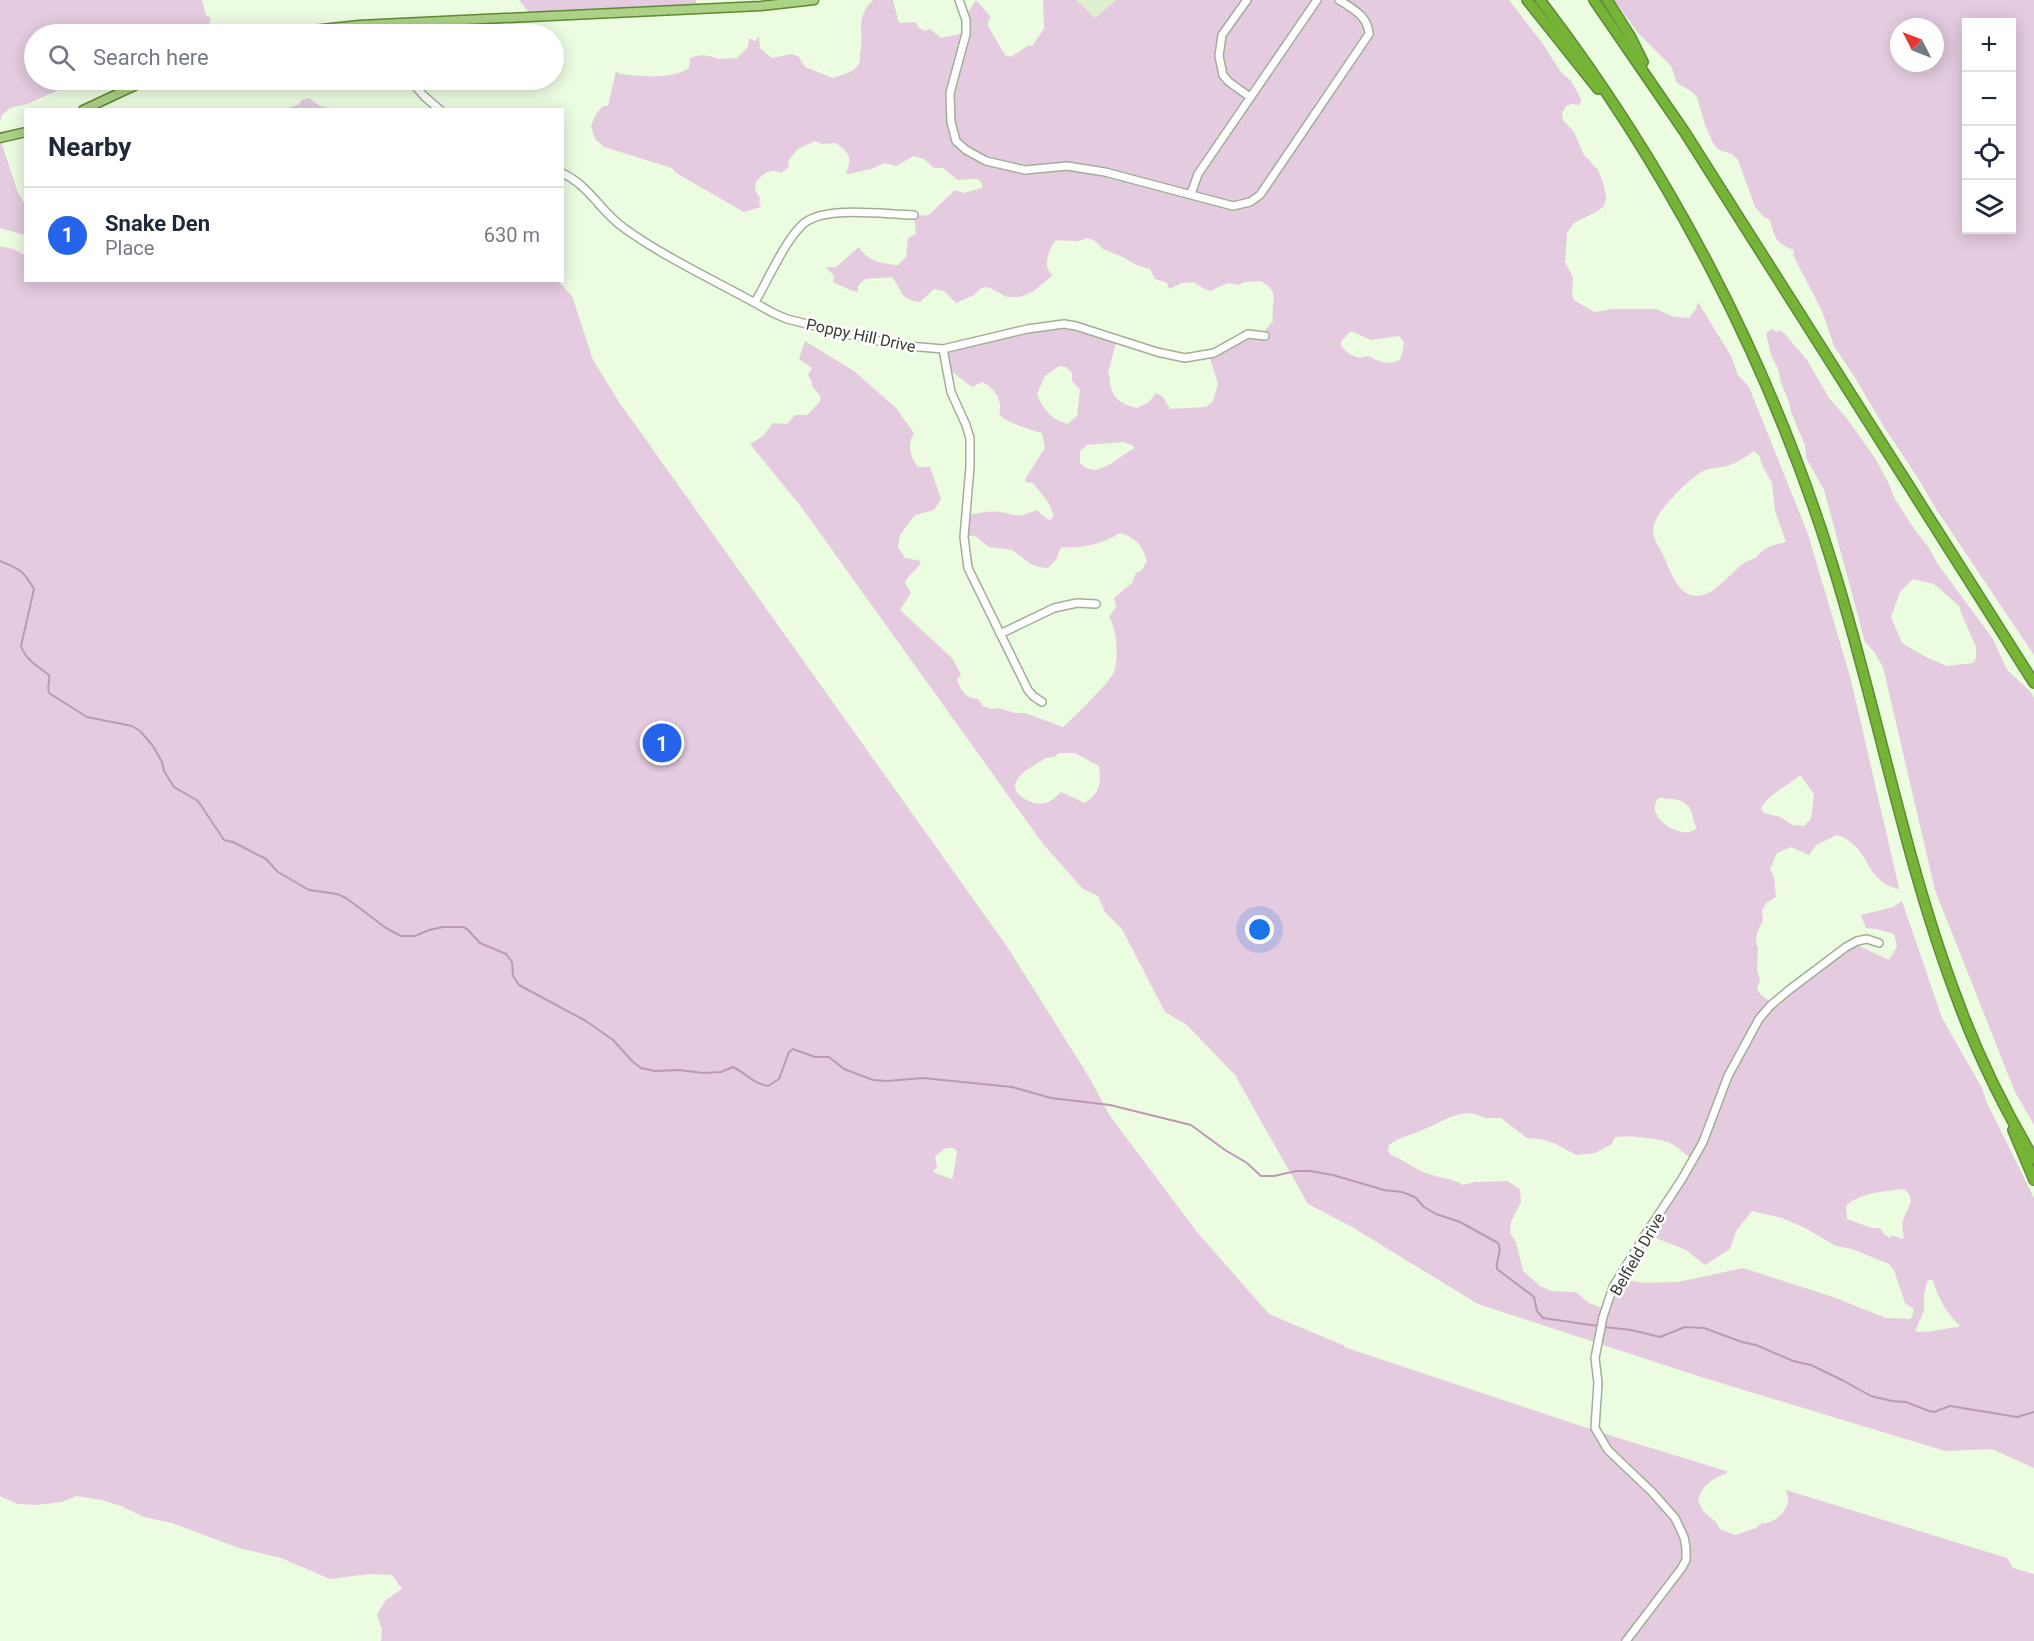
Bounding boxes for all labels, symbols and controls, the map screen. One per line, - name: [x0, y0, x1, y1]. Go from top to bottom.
- north arrow: [1890, 18, 1944, 72]
- map controls: [1962, 18, 2016, 234]
- button: +: [1962, 18, 2016, 72]
- search box: [24, 24, 564, 90]
- icon: search: [45, 41, 78, 74]
- text: Search here: [93, 45, 209, 70]
- button: −: [1962, 72, 2016, 126]
- button: locate: [1962, 126, 2016, 180]
- text: Nearby: [48, 132, 131, 162]
- button: layers: [1962, 180, 2016, 234]
- text: Snake Den: [105, 211, 210, 236]
- text: 1: [62, 223, 73, 247]
- text: 630 m: [484, 223, 540, 247]
- text: Place: [105, 236, 154, 260]
- street label: Poppy Hill Drive: [804, 315, 917, 356]
- pin: 1: [642, 720, 682, 766]
- your location: [1245, 915, 1274, 944]
- street label: Belfield Drive: [1606, 1209, 1669, 1299]

